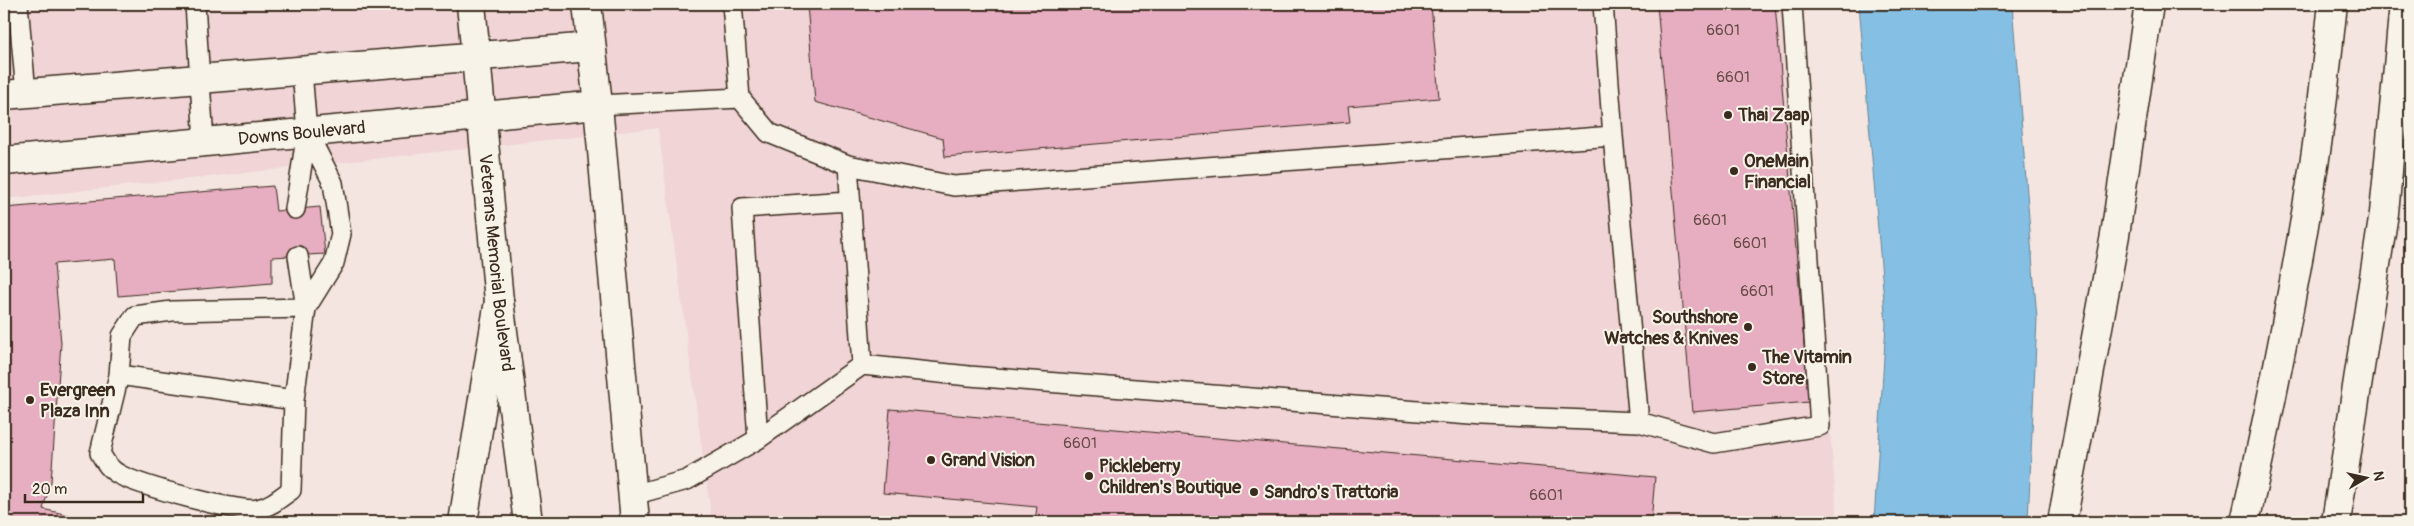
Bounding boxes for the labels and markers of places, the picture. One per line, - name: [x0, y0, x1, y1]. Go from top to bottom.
- place label: Thai Zaap: [1737, 104, 1810, 127]
- marker: Thai Zaap: [1722, 109, 1734, 121]
- place label: OneMain Financial: [1744, 150, 1811, 194]
- marker: OneMain Financial: [1728, 165, 1740, 177]
- place label: Southshore Watches & Knives: [1604, 306, 1739, 350]
- marker: Southshore Watches & Knives: [1742, 321, 1754, 333]
- place label: The Vitamin Store: [1761, 346, 1852, 390]
- marker: The Vitamin Store: [1746, 361, 1758, 373]
- place label: Evergreen Plaza Inn: [40, 379, 115, 423]
- marker: Evergreen Plaza Inn: [24, 394, 36, 406]
- place label: Grand Vision: [941, 449, 1035, 472]
- marker: Grand Vision: [925, 454, 937, 466]
- place label: Pickleberry Children's Boutique: [1099, 455, 1242, 499]
- marker: Pickleberry Children's Boutique: [1083, 470, 1095, 482]
- place label: Sandro's Trattoria: [1264, 481, 1399, 504]
- marker: Sandro's Trattoria: [1248, 486, 1260, 498]

